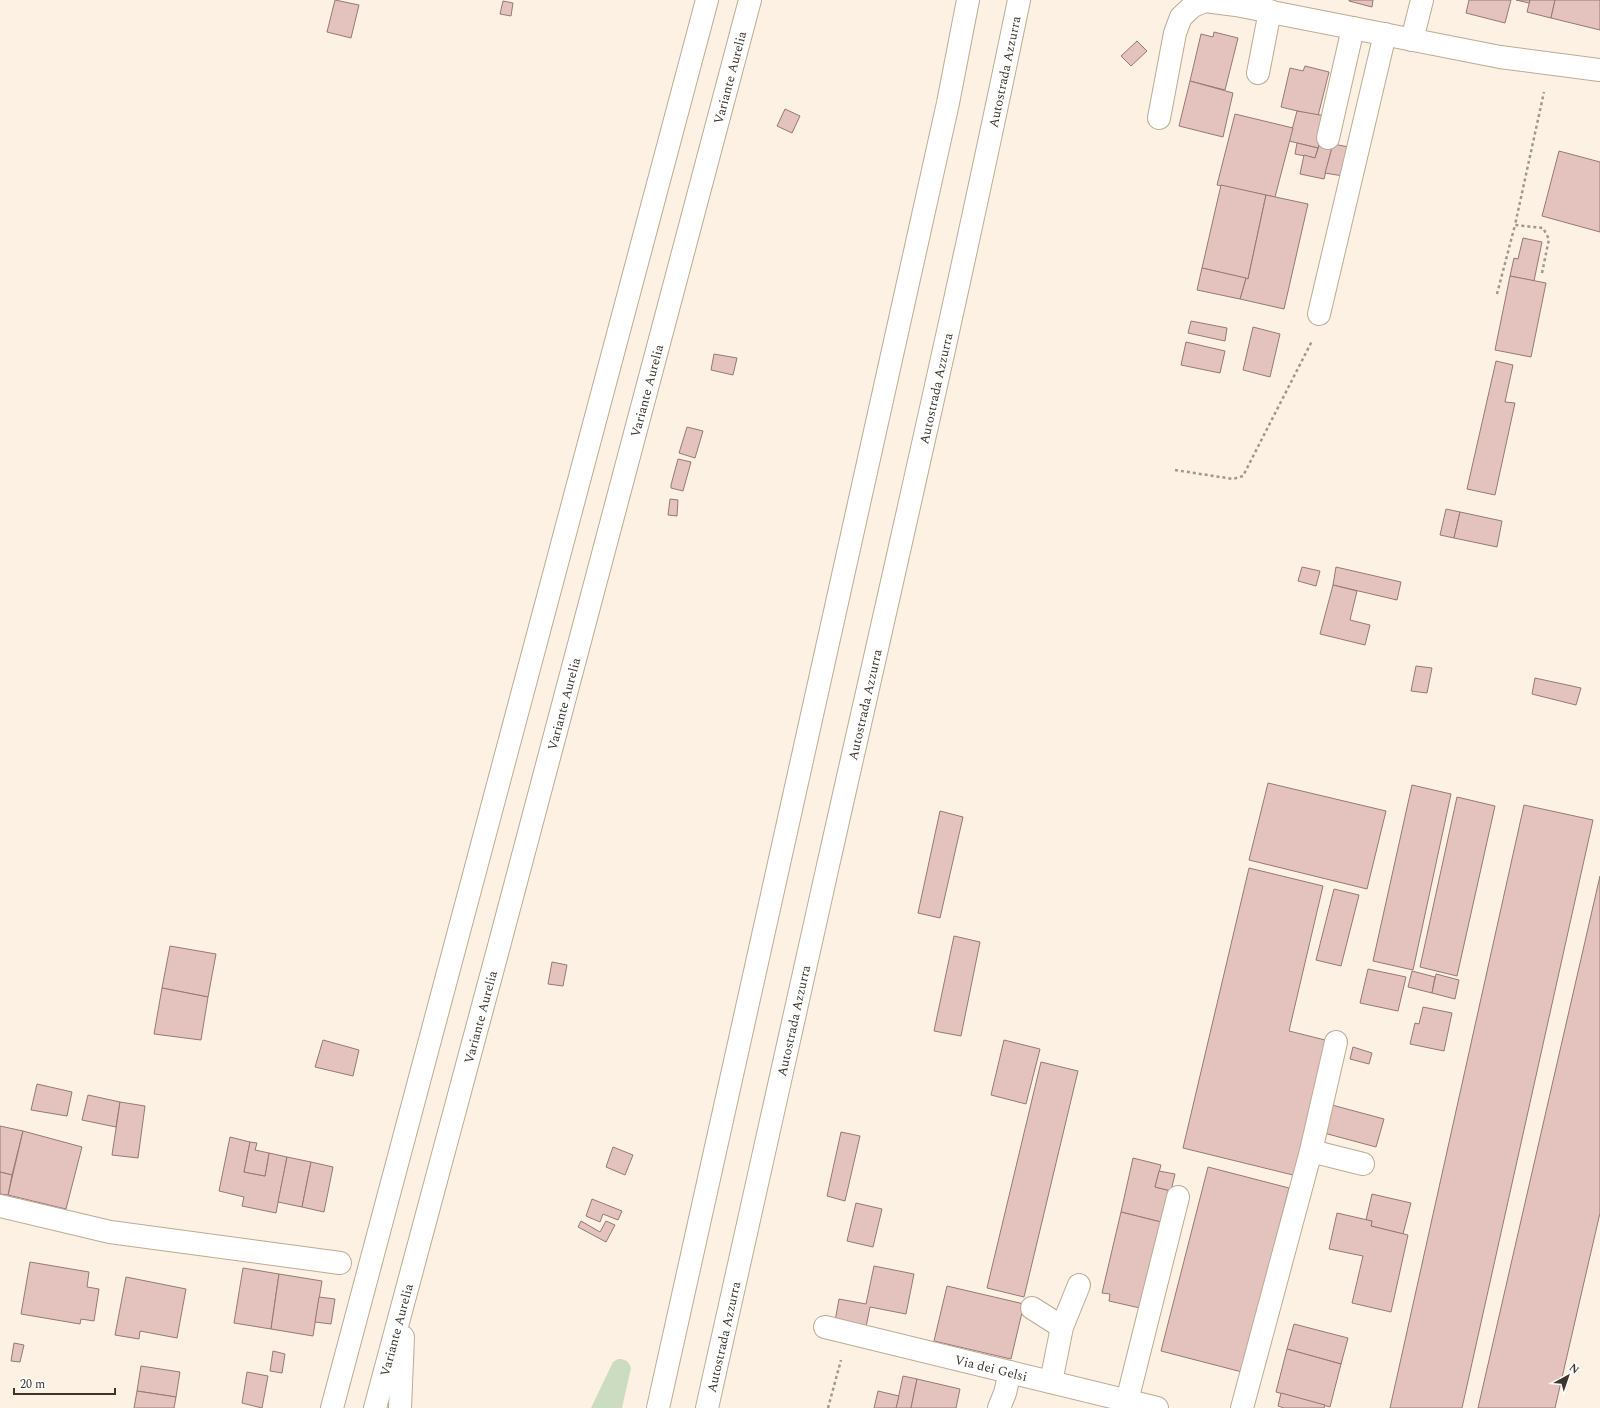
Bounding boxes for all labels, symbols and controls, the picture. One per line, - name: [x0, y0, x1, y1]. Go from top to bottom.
- street label: Autostrada Azzurra: [984, 14, 1027, 129]
- street label: Variante Aurelia: [709, 28, 752, 126]
- street label: Autostrada Azzurra: [914, 330, 959, 446]
- street label: Variante Aurelia: [625, 342, 669, 439]
- street label: Autostrada Azzurra: [843, 647, 888, 762]
- street label: Variante Aurelia: [542, 655, 586, 753]
- street label: Autostrada Azzurra: [772, 962, 816, 1078]
- street label: Variante Aurelia: [459, 968, 503, 1066]
- street label: Autostrada Azzurra: [702, 1279, 746, 1395]
- street label: Variante Aurelia: [375, 1281, 419, 1379]
- street label: Via dei Gelsi: [953, 1350, 1029, 1387]
- north arrow: [1548, 1356, 1588, 1396]
- text: N: [1565, 1359, 1583, 1378]
- scale bar: [14, 1370, 115, 1396]
- text: 20 m: [20, 1375, 45, 1394]

